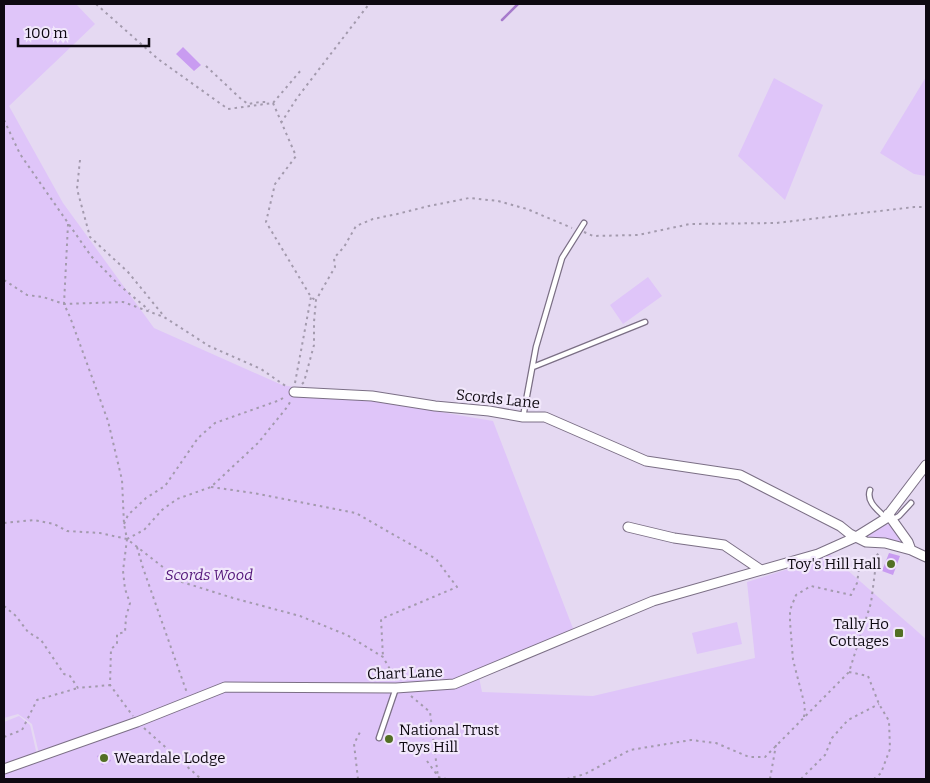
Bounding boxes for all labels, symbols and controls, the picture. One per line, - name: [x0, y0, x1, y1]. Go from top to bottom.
- scale bar: [18, 15, 149, 47]
- text: 100 m: [25, 24, 68, 42]
- street label: Scords Lane: [455, 386, 541, 412]
- place label: Toy's Hill Hall: [787, 555, 881, 573]
- marker: Toy's Hill Hall: [885, 558, 897, 570]
- park label: Scords Wood: [165, 566, 253, 584]
- place label: Tally Ho Cottages: [829, 615, 889, 650]
- marker: Tally Ho Cottages: [893, 627, 905, 639]
- street label: Chart Lane: [367, 663, 443, 683]
- place label: National Trust Toys Hill: [399, 721, 500, 756]
- marker: National Trust Toys Hill: [383, 733, 395, 745]
- place label: Weardale Lodge: [114, 749, 225, 767]
- marker: Weardale Lodge: [98, 752, 110, 764]

